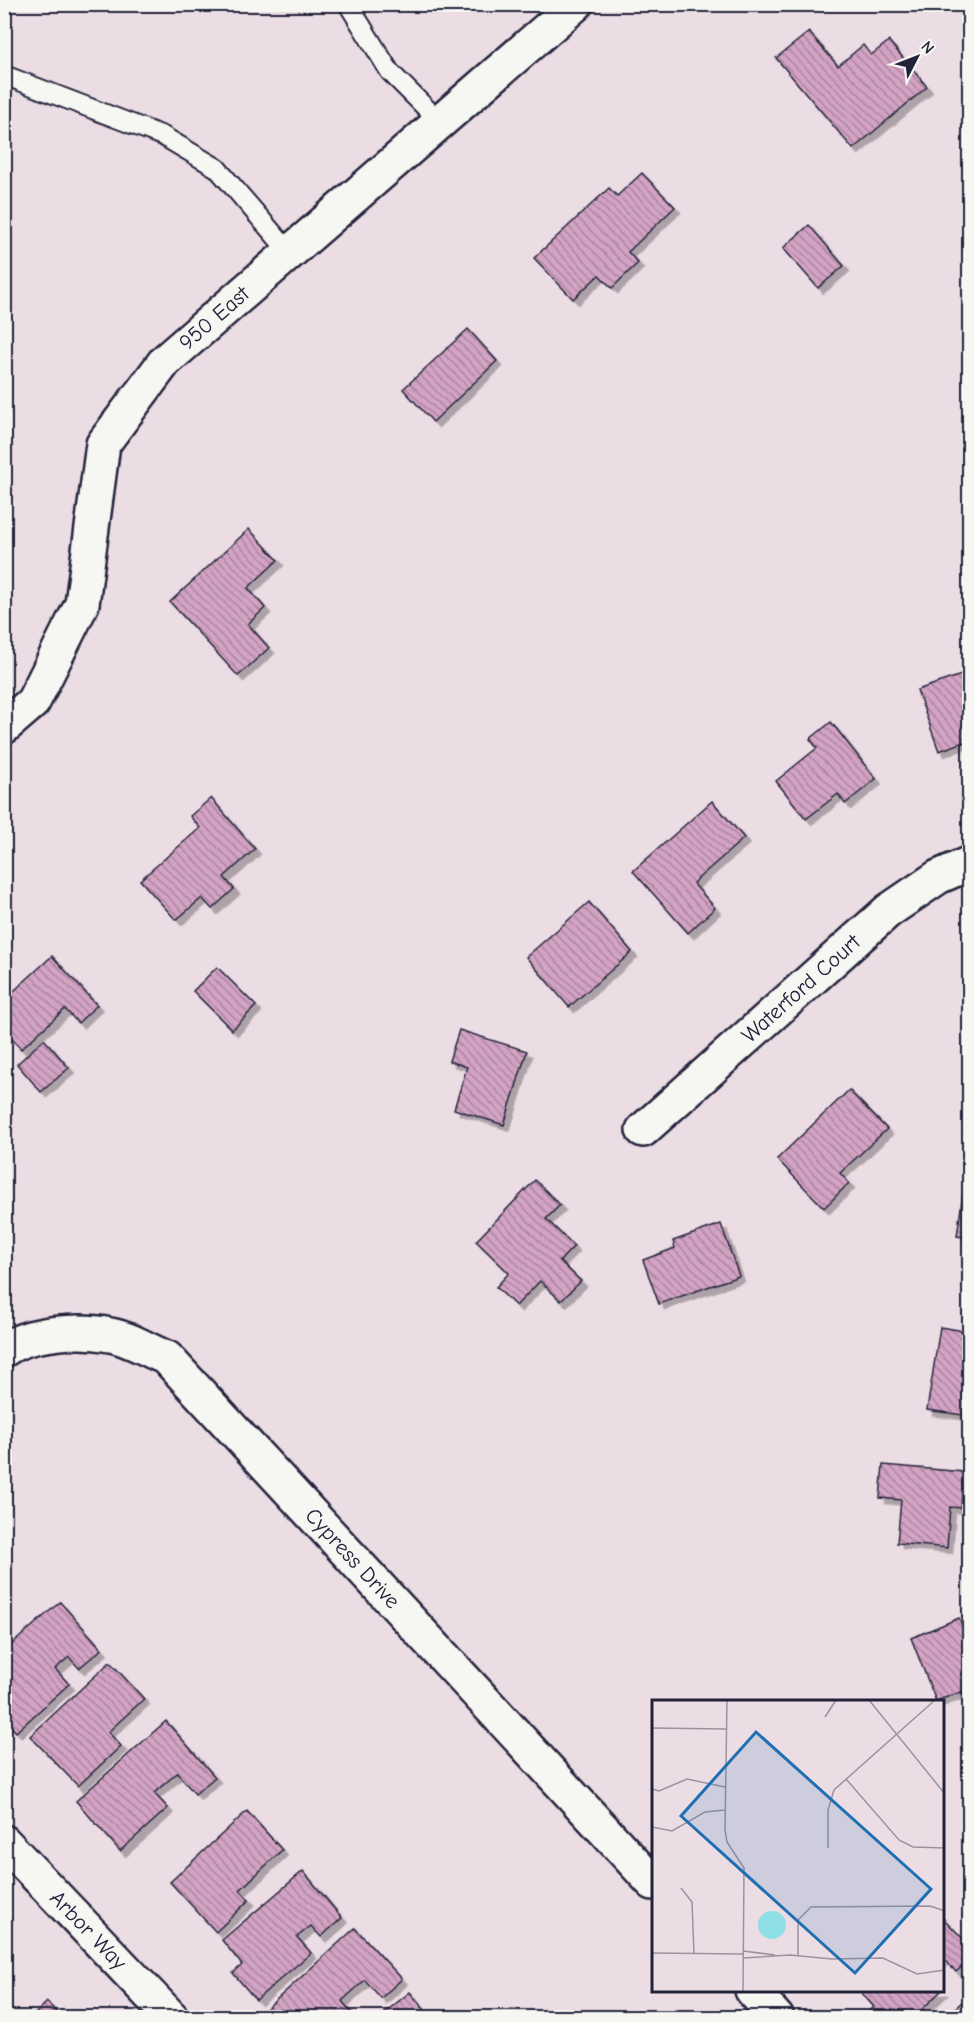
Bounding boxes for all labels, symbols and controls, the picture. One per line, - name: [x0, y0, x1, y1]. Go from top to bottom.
- north arrow: [887, 27, 947, 87]
- text: N: [917, 38, 938, 58]
- street label: 950 East: [174, 280, 255, 356]
- street label: Waterford Court: [736, 928, 866, 1048]
- street label: Cypress Drive: [300, 1503, 405, 1614]
- inset map: [652, 1700, 944, 1992]
- street label: Arbor Way: [44, 1885, 132, 1975]

